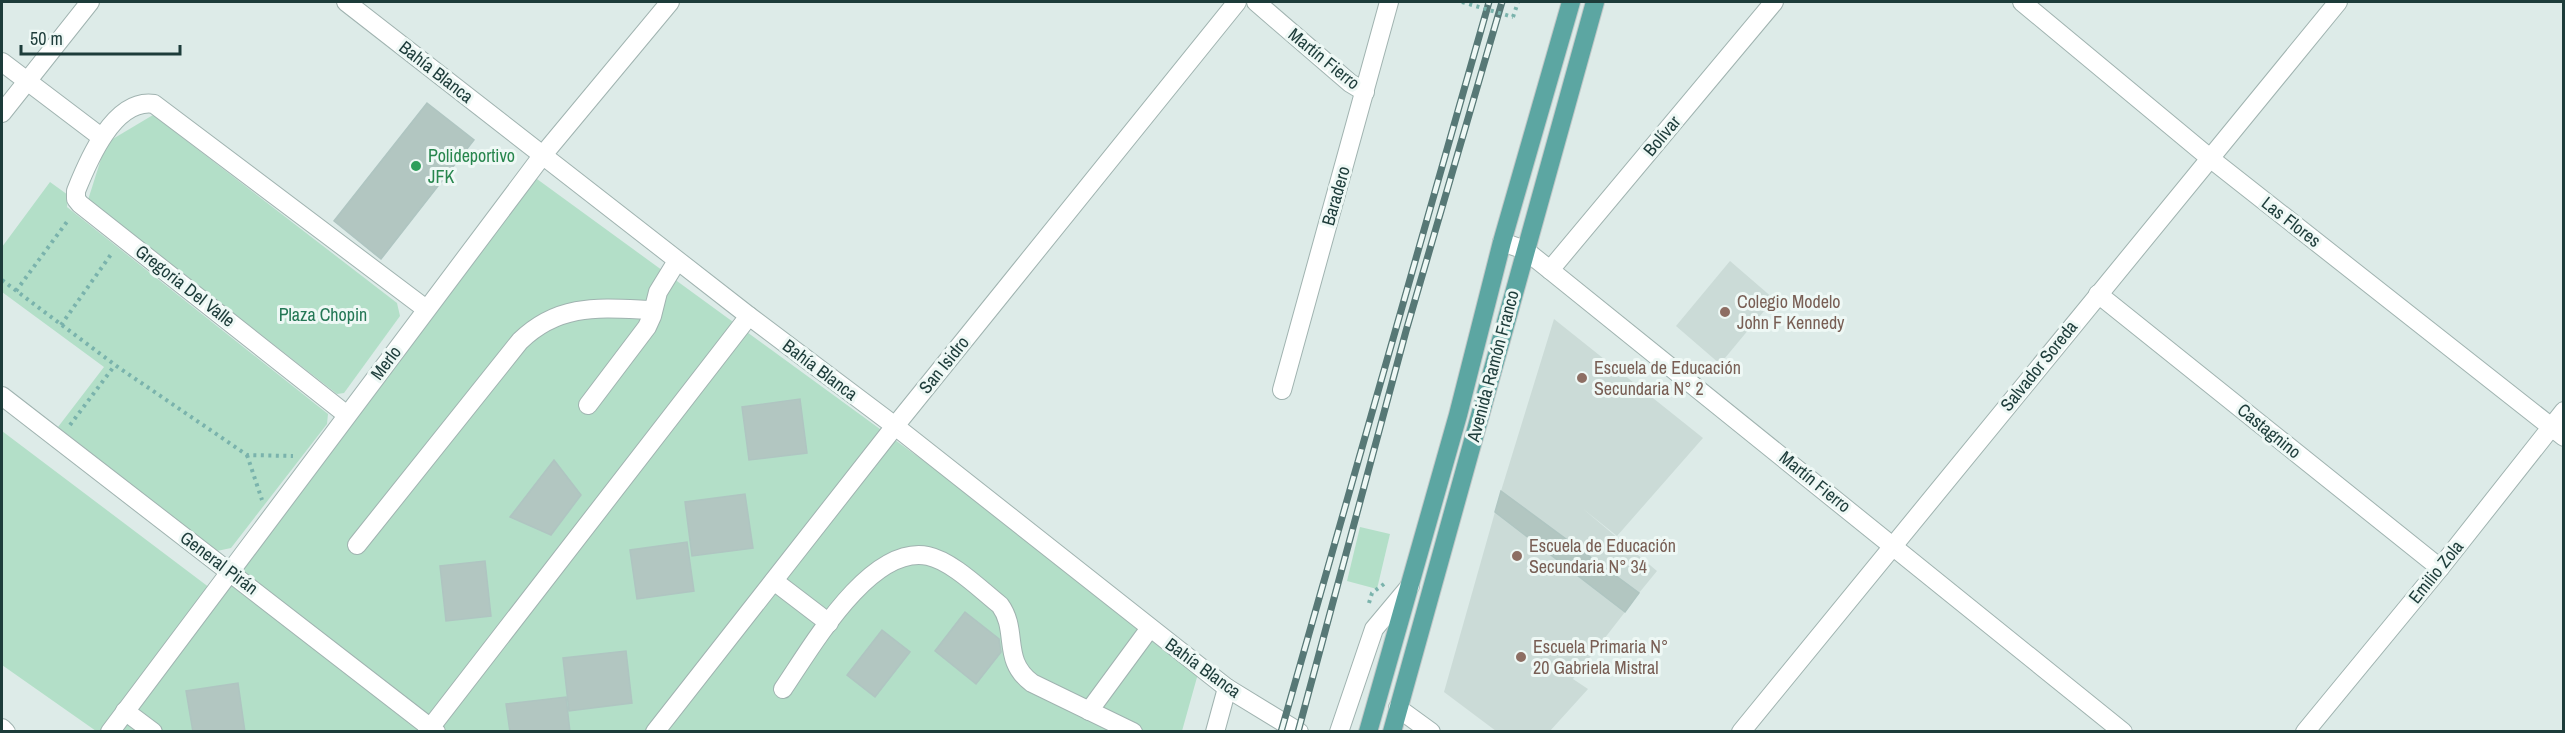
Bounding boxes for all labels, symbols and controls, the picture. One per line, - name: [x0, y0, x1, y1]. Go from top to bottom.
- scale bar: [21, 18, 180, 56]
- street label: Martín Fierro: [1283, 22, 1365, 95]
- text: 50 m: [30, 26, 63, 51]
- street label: Bahía Blanca: [394, 35, 479, 108]
- street label: Bolívar: [1637, 110, 1686, 161]
- place label: Polideportivo JFK: [428, 143, 515, 189]
- marker: Polideportivo JFK: [409, 159, 423, 173]
- street label: Baradero: [1315, 163, 1356, 228]
- street label: Las Flores: [2256, 191, 2326, 253]
- street label: Gregoria Del Valle: [130, 239, 240, 333]
- street label: Avenida Ramón Franco: [1460, 287, 1525, 445]
- place label: Colegio Modelo John F Kennedy: [1737, 289, 1845, 335]
- park label: Plaza Chopin: [279, 302, 367, 327]
- marker: Colegio Modelo John F Kennedy: [1718, 305, 1732, 319]
- street label: Salvador Soreda: [1994, 315, 2083, 416]
- street label: San Isidro: [913, 331, 975, 399]
- street label: Bahía Blanca: [778, 333, 863, 406]
- street label: Merlo: [365, 340, 407, 385]
- place label: Escuela de Educación Secundaria N° 2: [1594, 355, 1741, 401]
- marker: Escuela de Educación Secundaria N° 2: [1575, 371, 1589, 385]
- street label: Castagnino: [2232, 397, 2307, 464]
- street label: Martín Fierro: [1774, 445, 1856, 518]
- street label: General Pirán: [175, 525, 264, 600]
- place label: Escuela de Educación Secundaria N° 34: [1529, 533, 1676, 579]
- street label: Emilio Zola: [2402, 535, 2469, 609]
- marker: Escuela de Educación Secundaria N° 34: [1510, 549, 1524, 563]
- street label: Bahía Blanca: [1160, 632, 1246, 704]
- place label: Escuela Primaria N° 20 Gabriela Mistral: [1533, 634, 1668, 680]
- marker: Escuela Primaria N° 20 Gabriela Mistral: [1514, 650, 1528, 664]

